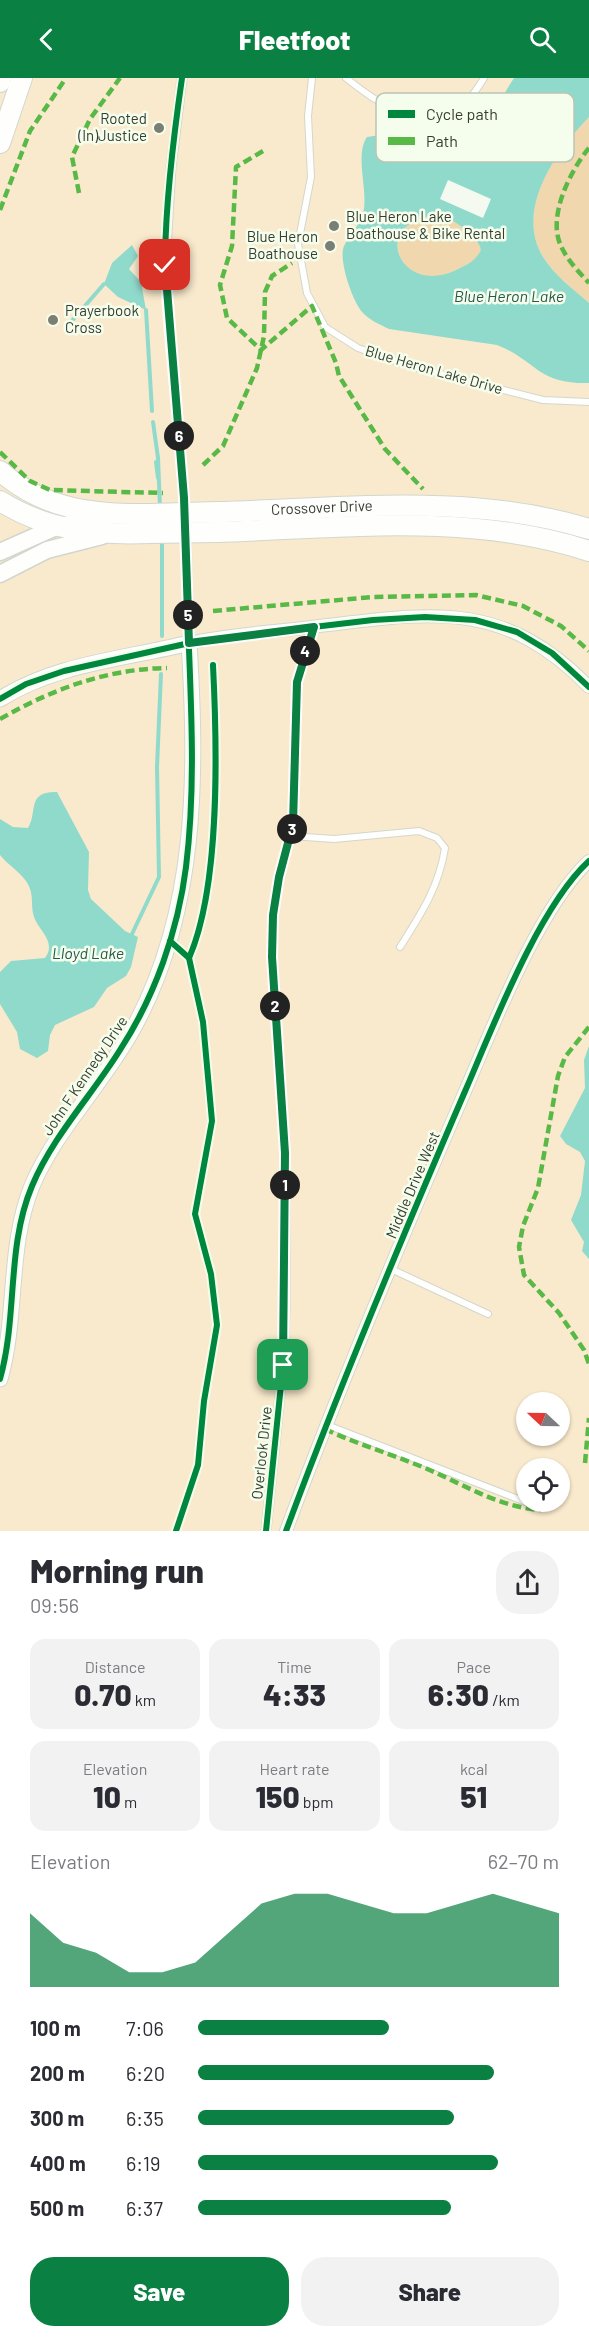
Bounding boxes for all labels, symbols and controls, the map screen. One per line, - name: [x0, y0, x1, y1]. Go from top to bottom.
- icon: back: [30, 23, 63, 56]
- text: Fleetfoot: [239, 23, 350, 55]
- icon: search: [526, 23, 559, 56]
- legend: [376, 93, 574, 162]
- text: Cycle path: [426, 104, 498, 123]
- place label: Rooted (In)Justice: [77, 109, 147, 144]
- marker: Rooted (In)Justice: [152, 121, 166, 135]
- text: Path: [426, 131, 458, 150]
- place label: Blue Heron Lake Boathouse & Bike Rental: [346, 207, 505, 242]
- marker: Blue Heron Lake Boathouse & Bike Rental: [327, 219, 341, 233]
- place label: Blue Heron Boathouse: [247, 227, 318, 262]
- pin: [139, 239, 190, 290]
- marker: Blue Heron Boathouse: [323, 239, 337, 253]
- icon: check: [148, 248, 181, 281]
- water label: Blue Heron Lake: [454, 286, 564, 305]
- place label: Prayerbook Cross: [65, 301, 139, 336]
- marker: Prayerbook Cross: [46, 313, 60, 327]
- street label: Blue Heron Lake Drive: [363, 341, 505, 397]
- pin: 6: [164, 421, 194, 451]
- text: 6: [175, 426, 183, 445]
- street label: Crossover Drive: [271, 496, 373, 518]
- pin: 5: [173, 600, 203, 630]
- text: 5: [184, 605, 192, 624]
- pin: 4: [290, 636, 320, 666]
- text: 4: [300, 641, 310, 660]
- pin: 3: [277, 814, 307, 844]
- text: 3: [288, 819, 296, 838]
- water label: Lloyd Lake: [52, 943, 124, 962]
- pin: 2: [260, 991, 290, 1021]
- text: 2: [271, 996, 279, 1015]
- street label: John F Kennedy Drive: [38, 1012, 131, 1139]
- street label: Middle Drive West: [381, 1128, 443, 1241]
- pin: 1: [270, 1170, 300, 1200]
- text: 1: [282, 1175, 288, 1194]
- pin: [257, 1339, 308, 1390]
- icon: arrive: [266, 1348, 299, 1381]
- north arrow: [516, 1392, 570, 1446]
- map controls: [516, 1392, 570, 1512]
- street label: Overlook Drive: [247, 1406, 275, 1500]
- button: locate: [516, 1458, 570, 1512]
- text: Morning run: [30, 1550, 204, 1590]
- button: share: [496, 1551, 559, 1614]
- text: 09:56: [30, 1593, 79, 1617]
- text: Distance: [85, 1657, 146, 1676]
- text: Time: [277, 1657, 312, 1676]
- text: Pace: [457, 1657, 491, 1676]
- text: 0.70: [74, 1676, 132, 1712]
- text: 4:33: [263, 1676, 326, 1712]
- text: 6:30: [428, 1676, 489, 1712]
- text: km: [132, 1690, 156, 1709]
- text: /km: [489, 1690, 520, 1709]
- text: Elevation: [83, 1759, 147, 1778]
- text: Heart rate: [259, 1759, 330, 1778]
- text: kcal: [460, 1759, 488, 1778]
- text: 10: [93, 1778, 121, 1814]
- text: 150: [255, 1778, 300, 1814]
- text: 51: [460, 1778, 487, 1814]
- text: m: [121, 1792, 137, 1811]
- text: bpm: [300, 1792, 334, 1811]
- text: Elevation: [30, 1849, 111, 1873]
- text: 62–70 m: [488, 1849, 559, 1873]
- text: 100 m: [30, 2016, 81, 2040]
- text: 7:06: [126, 2016, 164, 2040]
- text: 200 m: [30, 2061, 85, 2085]
- text: 6:20: [126, 2061, 165, 2085]
- text: 300 m: [30, 2106, 84, 2130]
- text: 6:35: [126, 2106, 164, 2130]
- text: 400 m: [30, 2151, 86, 2175]
- text: 6:19: [126, 2151, 161, 2175]
- text: 500 m: [30, 2196, 84, 2220]
- text: 6:37: [126, 2196, 163, 2220]
- button: Save: [30, 2257, 289, 2326]
- button: Share: [301, 2257, 559, 2326]

